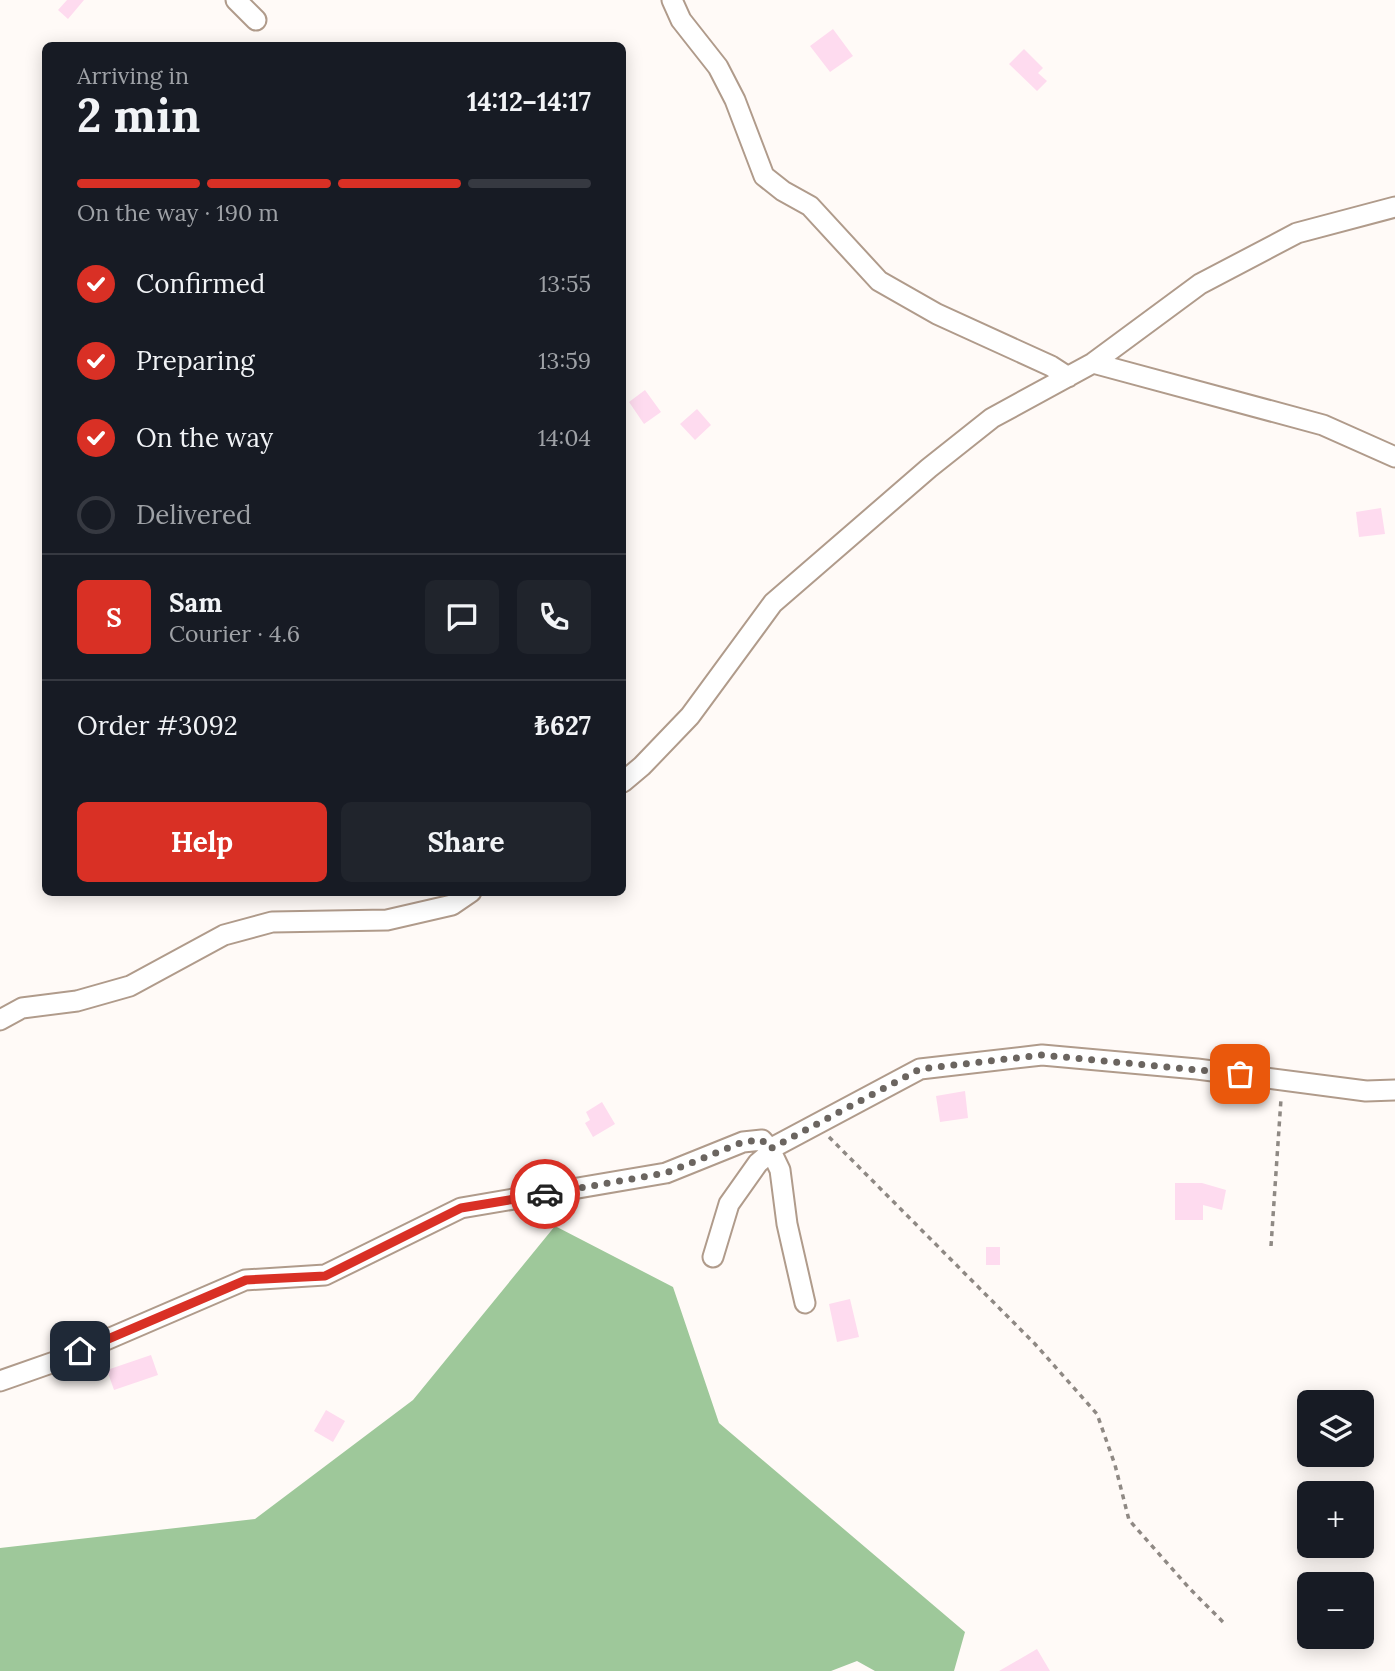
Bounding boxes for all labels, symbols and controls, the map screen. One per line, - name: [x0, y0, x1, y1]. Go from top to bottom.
- text: Arriving in: [77, 61, 189, 90]
- text: 14:12–14:17: [467, 85, 591, 118]
- text: 2 min: [77, 86, 200, 145]
- text: On the way · 190 m: [77, 198, 279, 227]
- icon: check: [77, 265, 115, 303]
- text: Confirmed: [136, 267, 265, 300]
- text: 13:55: [539, 269, 591, 298]
- icon: check: [77, 342, 115, 380]
- text: Preparing: [136, 344, 255, 377]
- text: 13:59: [538, 346, 591, 375]
- icon: check: [77, 419, 115, 457]
- text: On the way: [136, 421, 273, 454]
- text: 14:04: [538, 423, 591, 452]
- text: Delivered: [136, 498, 252, 531]
- button: chat: [425, 580, 499, 654]
- button: phone: [517, 580, 591, 654]
- text: Sam: [169, 586, 222, 619]
- text: S: [106, 601, 122, 634]
- text: Courier · 4.6: [169, 619, 300, 648]
- text: Order #3092: [77, 709, 238, 742]
- text: ₺627: [535, 709, 591, 742]
- button: Help: [77, 802, 327, 882]
- button: Share: [341, 802, 591, 882]
- pin: [1210, 1044, 1270, 1104]
- icon: bag: [1221, 1055, 1259, 1093]
- courier: [510, 1159, 580, 1229]
- icon: car: [526, 1175, 564, 1213]
- pin: [50, 1321, 110, 1381]
- icon: home: [61, 1332, 99, 1370]
- map controls: [1297, 1390, 1374, 1649]
- button: layers: [1297, 1390, 1374, 1467]
- button: +: [1297, 1481, 1374, 1558]
- button: −: [1297, 1572, 1374, 1649]

